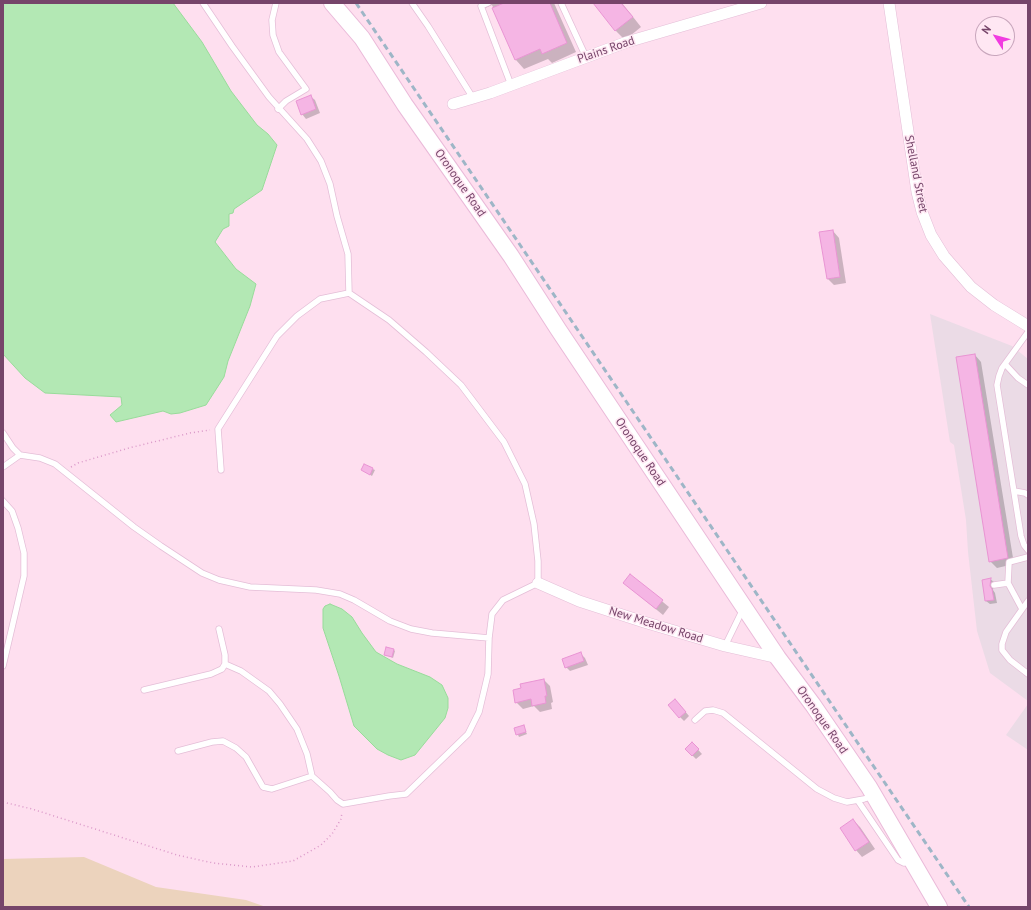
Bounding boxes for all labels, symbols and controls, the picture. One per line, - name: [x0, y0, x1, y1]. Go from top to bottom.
- north arrow: [975, 16, 1015, 56]
- text: N: [978, 22, 994, 37]
- street label: Plains Road: [575, 33, 637, 67]
- street label: Shelland Street: [901, 134, 931, 214]
- street label: Oronoque Road: [431, 146, 489, 220]
- street label: Oronoque Road: [612, 415, 668, 489]
- street label: New Meadow Road: [607, 604, 705, 646]
- street label: Oronoque Road: [793, 683, 851, 757]

